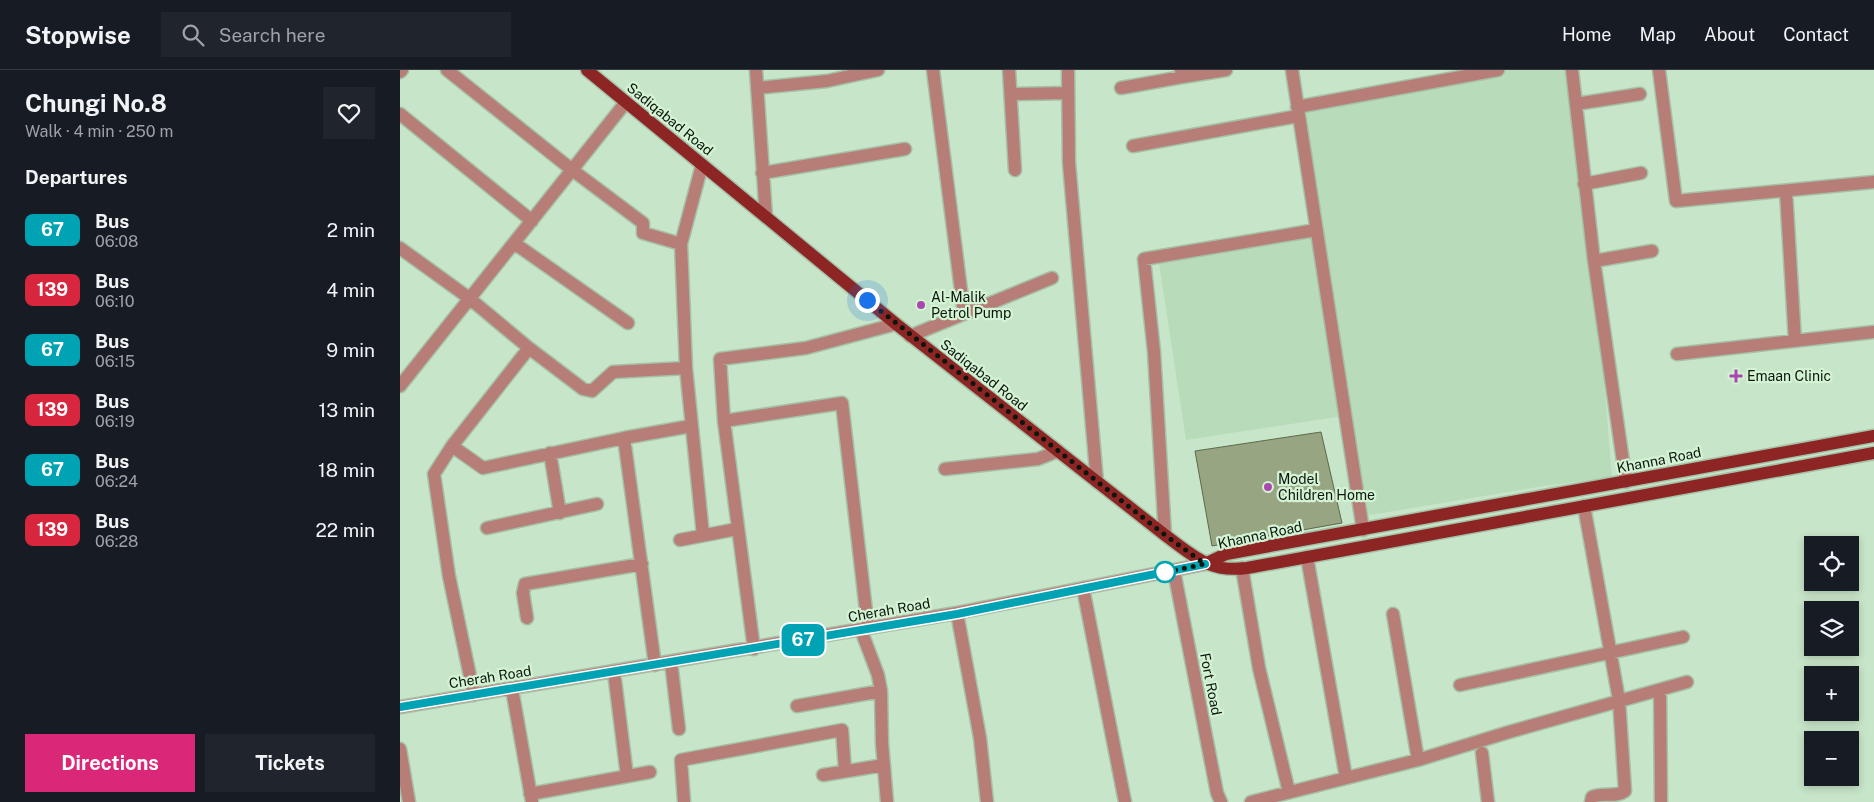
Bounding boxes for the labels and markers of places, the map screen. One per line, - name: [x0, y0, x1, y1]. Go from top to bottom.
- place label: Al-Malik Petrol Pump: [931, 289, 1011, 321]
- marker: Al-Malik Petrol Pump: [915, 299, 927, 311]
- place label: Emaan Clinic: [1747, 368, 1831, 384]
- marker: Emaan Clinic: [1729, 369, 1743, 383]
- place label: Model Children Home: [1278, 471, 1375, 503]
- marker: Model Children Home: [1262, 481, 1274, 493]
- unlabelled marker: [1154, 561, 1176, 583]

